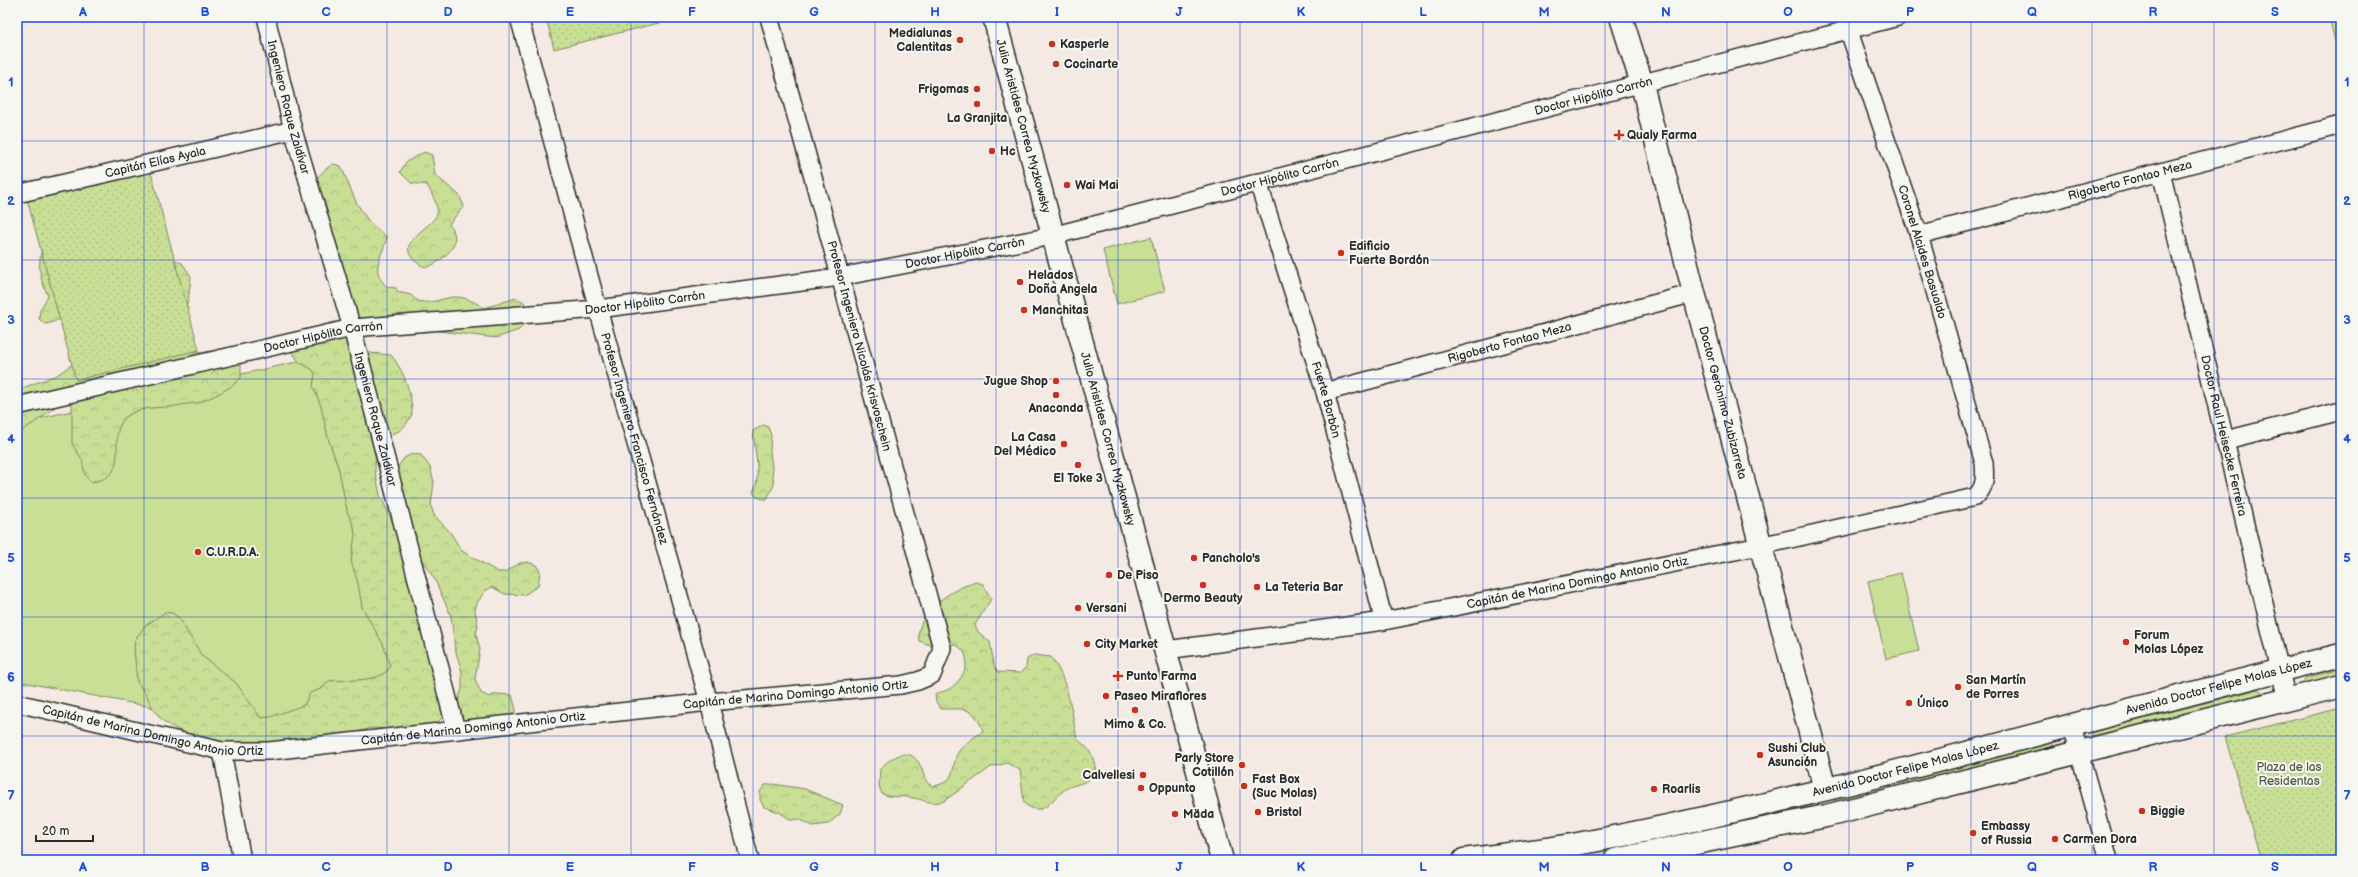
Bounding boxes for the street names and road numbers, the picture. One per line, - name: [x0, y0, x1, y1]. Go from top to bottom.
- street label: Ingeniero Roque Zaldívar: [264, 38, 313, 177]
- street label: Julio Aristides Correa Myzkowsky: [993, 38, 1054, 215]
- street label: Doctor Hipólito Carrón: [1533, 73, 1654, 118]
- street label: Capitán Elías Ayala: [103, 143, 207, 181]
- street label: Doctor Hipólito Carrón: [1219, 155, 1341, 199]
- street label: Rigoberto Fontao Meza: [2066, 157, 2194, 203]
- street label: Coronel Alcides Basualdo: [1894, 183, 1950, 321]
- street label: Doctor Hipólito Carrón: [904, 234, 1026, 272]
- street label: Profesor Ingeniero Nicolás Krisvoschein: [824, 239, 894, 453]
- street label: Doctor Hipólito Carrón: [584, 287, 706, 318]
- street label: Doctor Hipólito Carrón: [262, 318, 383, 356]
- street label: Rigoberto Fontao Meza: [1446, 319, 1573, 366]
- street label: Doctor Gerónimo Zubizarreta: [1696, 325, 1750, 481]
- street label: Profesor Ingeniero Francisco Fernández: [598, 331, 672, 546]
- street label: Ingeniero Roque Zaldívar: [351, 350, 400, 489]
- street label: Julio Aristides Correa Myzkowsky: [1077, 350, 1139, 528]
- street label: Doctor Raul Heisecke Ferreira: [2197, 354, 2250, 518]
- street label: Fuerte Borbón: [1308, 359, 1344, 440]
- street label: Capitán de Marina Domingo Antonio Ortiz: [1465, 553, 1690, 612]
- street label: Avenida Doctor Felipe Molas López: [2124, 655, 2313, 718]
- street label: Capitán de Marina Domingo Antonio Ortiz: [682, 676, 910, 712]
- street label: Capitán de Marina Domingo Antonio Ortiz: [41, 702, 263, 759]
- street label: Capitán de Marina Domingo Antonio Ortiz: [360, 708, 586, 748]
- street label: Avenida Doctor Felipe Molas López: [1811, 738, 2000, 800]

